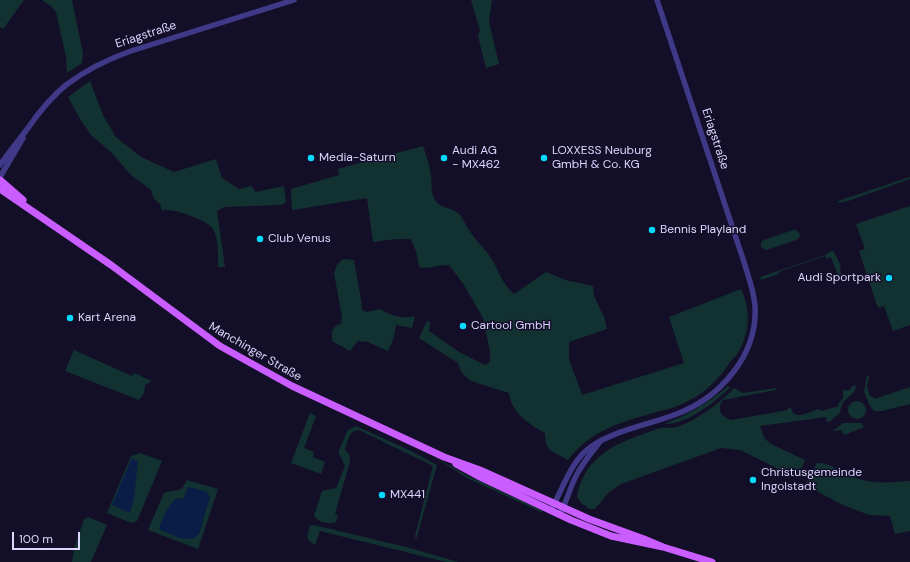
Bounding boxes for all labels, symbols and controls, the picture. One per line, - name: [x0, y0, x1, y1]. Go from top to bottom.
- street label: Eriagstraße: [114, 18, 178, 52]
- street label: Eriagstraße: [698, 107, 732, 171]
- place label: Audi AG - MX462: [452, 144, 500, 172]
- place label: LOXXESS Neuburg GmbH & Co. KG: [552, 144, 652, 172]
- place label: Media-Saturn: [319, 151, 396, 165]
- marker: Media-Saturn: [306, 153, 316, 163]
- marker: Audi AG - MX462: [439, 153, 449, 163]
- marker: LOXXESS Neuburg GmbH & Co. KG: [539, 153, 549, 163]
- place label: Bennis Playland: [660, 223, 746, 237]
- marker: Bennis Playland: [647, 225, 657, 235]
- place label: Club Venus: [268, 232, 331, 246]
- marker: Club Venus: [255, 234, 265, 244]
- place label: Audi Sportpark: [797, 271, 881, 285]
- marker: Audi Sportpark: [884, 273, 894, 283]
- place label: Kart Arena: [78, 311, 136, 325]
- marker: Kart Arena: [65, 313, 75, 323]
- street label: Manchinger Straße: [206, 319, 304, 385]
- place label: Cartool GmbH: [471, 319, 551, 333]
- marker: Cartool GmbH: [458, 321, 468, 331]
- place label: Christusgemeinde Ingolstadt: [761, 466, 862, 494]
- marker: Christusgemeinde Ingolstadt: [748, 475, 758, 485]
- place label: MX441: [390, 488, 425, 502]
- marker: MX441: [377, 490, 387, 500]
- scale bar: [14, 524, 82, 550]
- text: 100 m: [19, 531, 53, 547]

